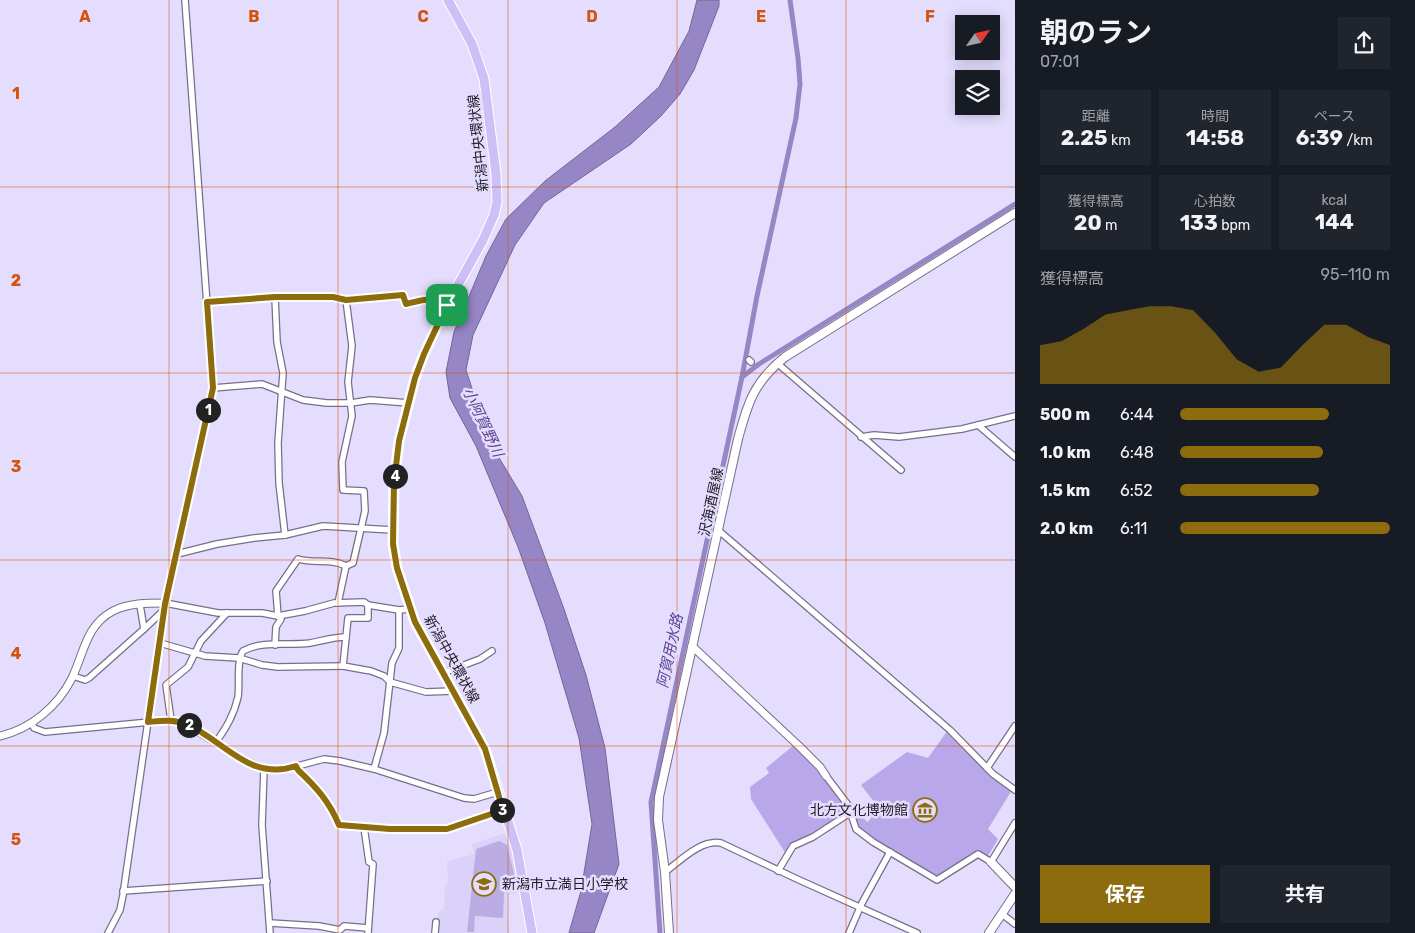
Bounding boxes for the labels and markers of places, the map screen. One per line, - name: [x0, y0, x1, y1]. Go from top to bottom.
- pin: [426, 284, 468, 326]
- pin: 1: [196, 398, 220, 422]
- pin: 4: [382, 464, 408, 488]
- pin: 2: [176, 712, 202, 738]
- museum icon: 北方文化博物館: [912, 797, 938, 823]
- pin: 3: [490, 798, 514, 822]
- place label: 北方文化博物館: [810, 802, 908, 819]
- school or university icon: 新潟市立満日小学校: [471, 871, 497, 897]
- place label: 新潟市立満日小学校: [502, 876, 628, 893]

